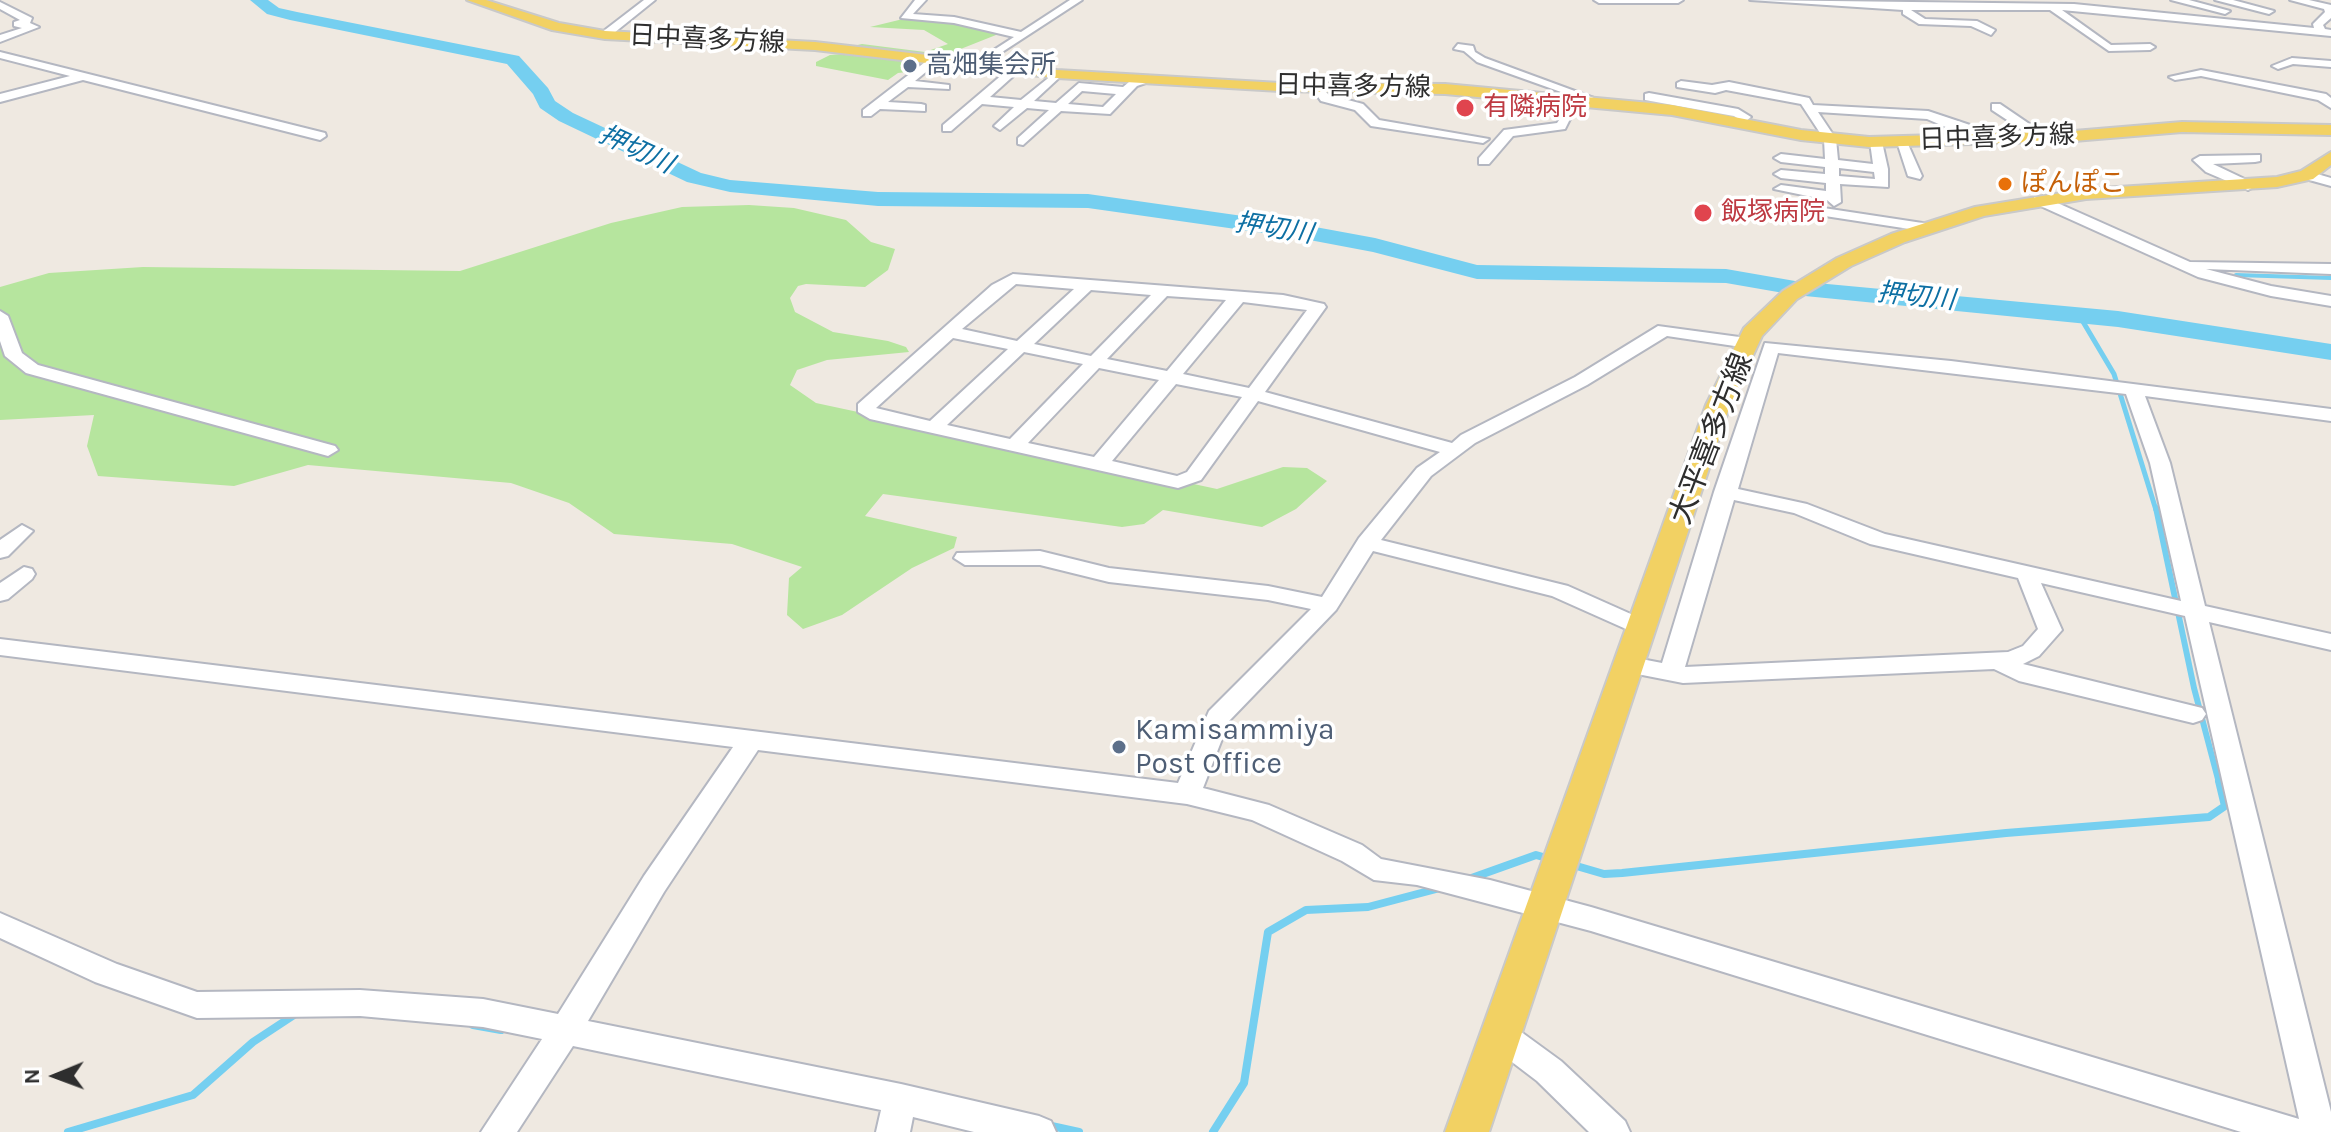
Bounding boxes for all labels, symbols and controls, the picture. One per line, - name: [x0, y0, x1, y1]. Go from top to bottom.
- street label: 日中喜多方線: [628, 20, 786, 60]
- place label: 高畑集会所: [926, 50, 1056, 82]
- marker: 高畑集会所: [901, 57, 919, 75]
- street label: 日中喜多方線: [1275, 70, 1431, 104]
- place label: 有隣病院: [1483, 92, 1587, 124]
- marker: 有隣病院: [1454, 97, 1476, 119]
- water label: 押切川: [594, 119, 678, 181]
- street label: 日中喜多方線: [1919, 120, 2075, 156]
- place label: ぽんぽこ: [2021, 168, 2125, 200]
- marker: ぽんぽこ: [1996, 175, 2014, 193]
- place label: 飯塚病院: [1721, 197, 1825, 229]
- marker: 飯塚病院: [1692, 202, 1714, 224]
- water label: 押切川: [1233, 207, 1315, 251]
- water label: 押切川: [1876, 277, 1956, 317]
- street label: 大平喜多方線: [1663, 349, 1761, 529]
- place label: Kamisammiya Post Office: [1135, 712, 1335, 782]
- marker: Kamisammiya Post Office: [1110, 738, 1128, 756]
- north arrow: [16, 1036, 96, 1116]
- text: N: [19, 1068, 45, 1085]

